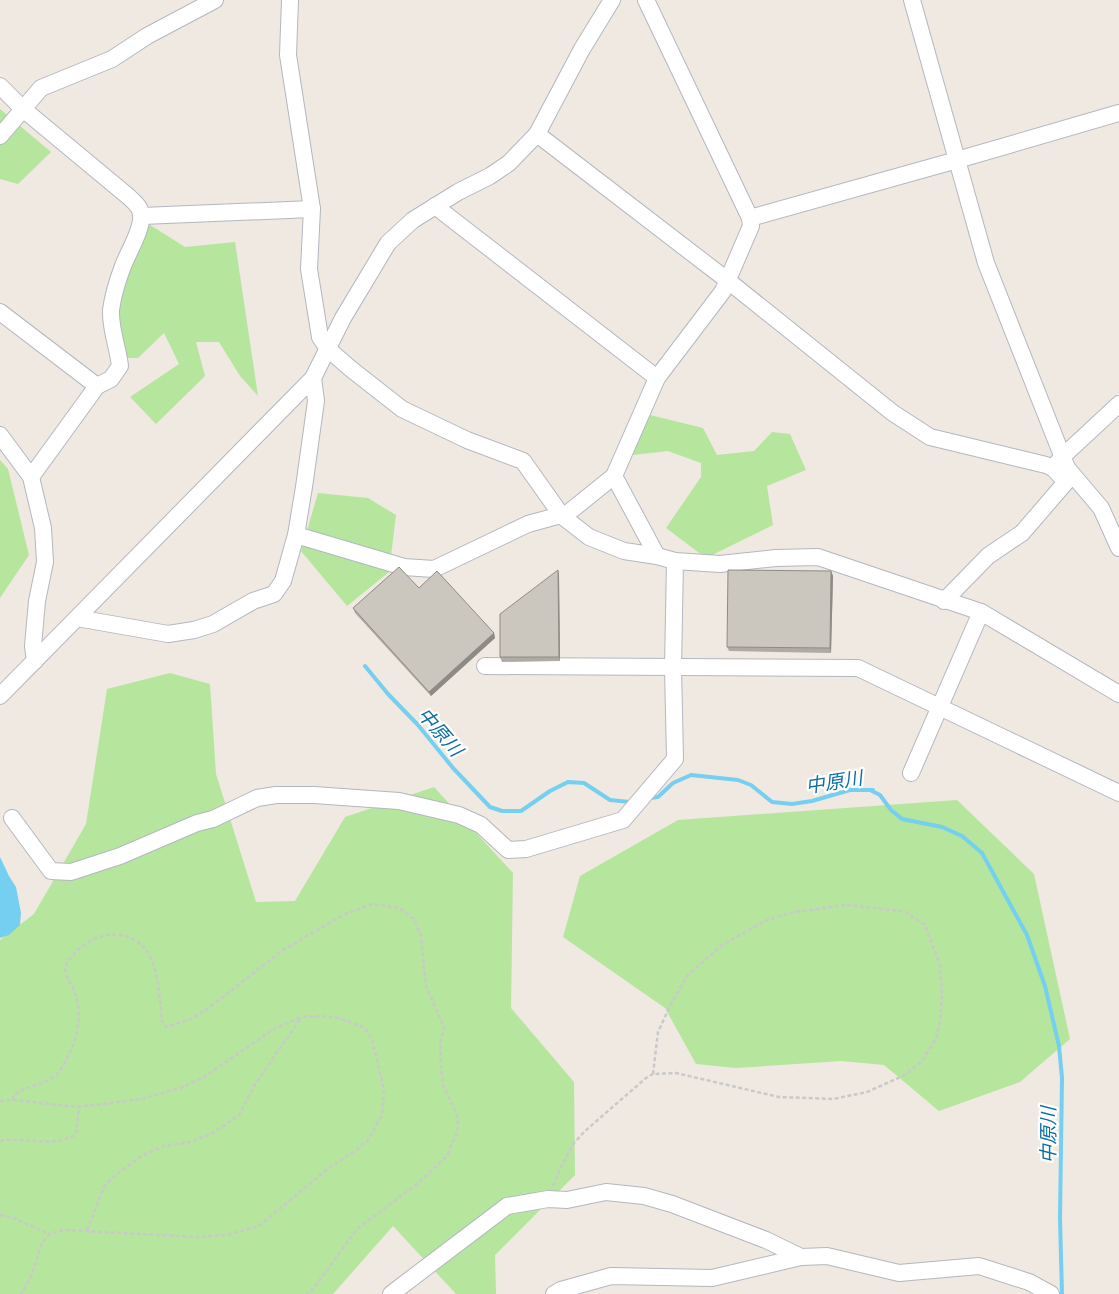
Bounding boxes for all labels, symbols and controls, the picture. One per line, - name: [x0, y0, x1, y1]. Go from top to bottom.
- water label: 中原川: [413, 703, 469, 763]
- water label: 中原川: [804, 766, 866, 798]
- water label: 中原川: [1037, 1105, 1060, 1164]

